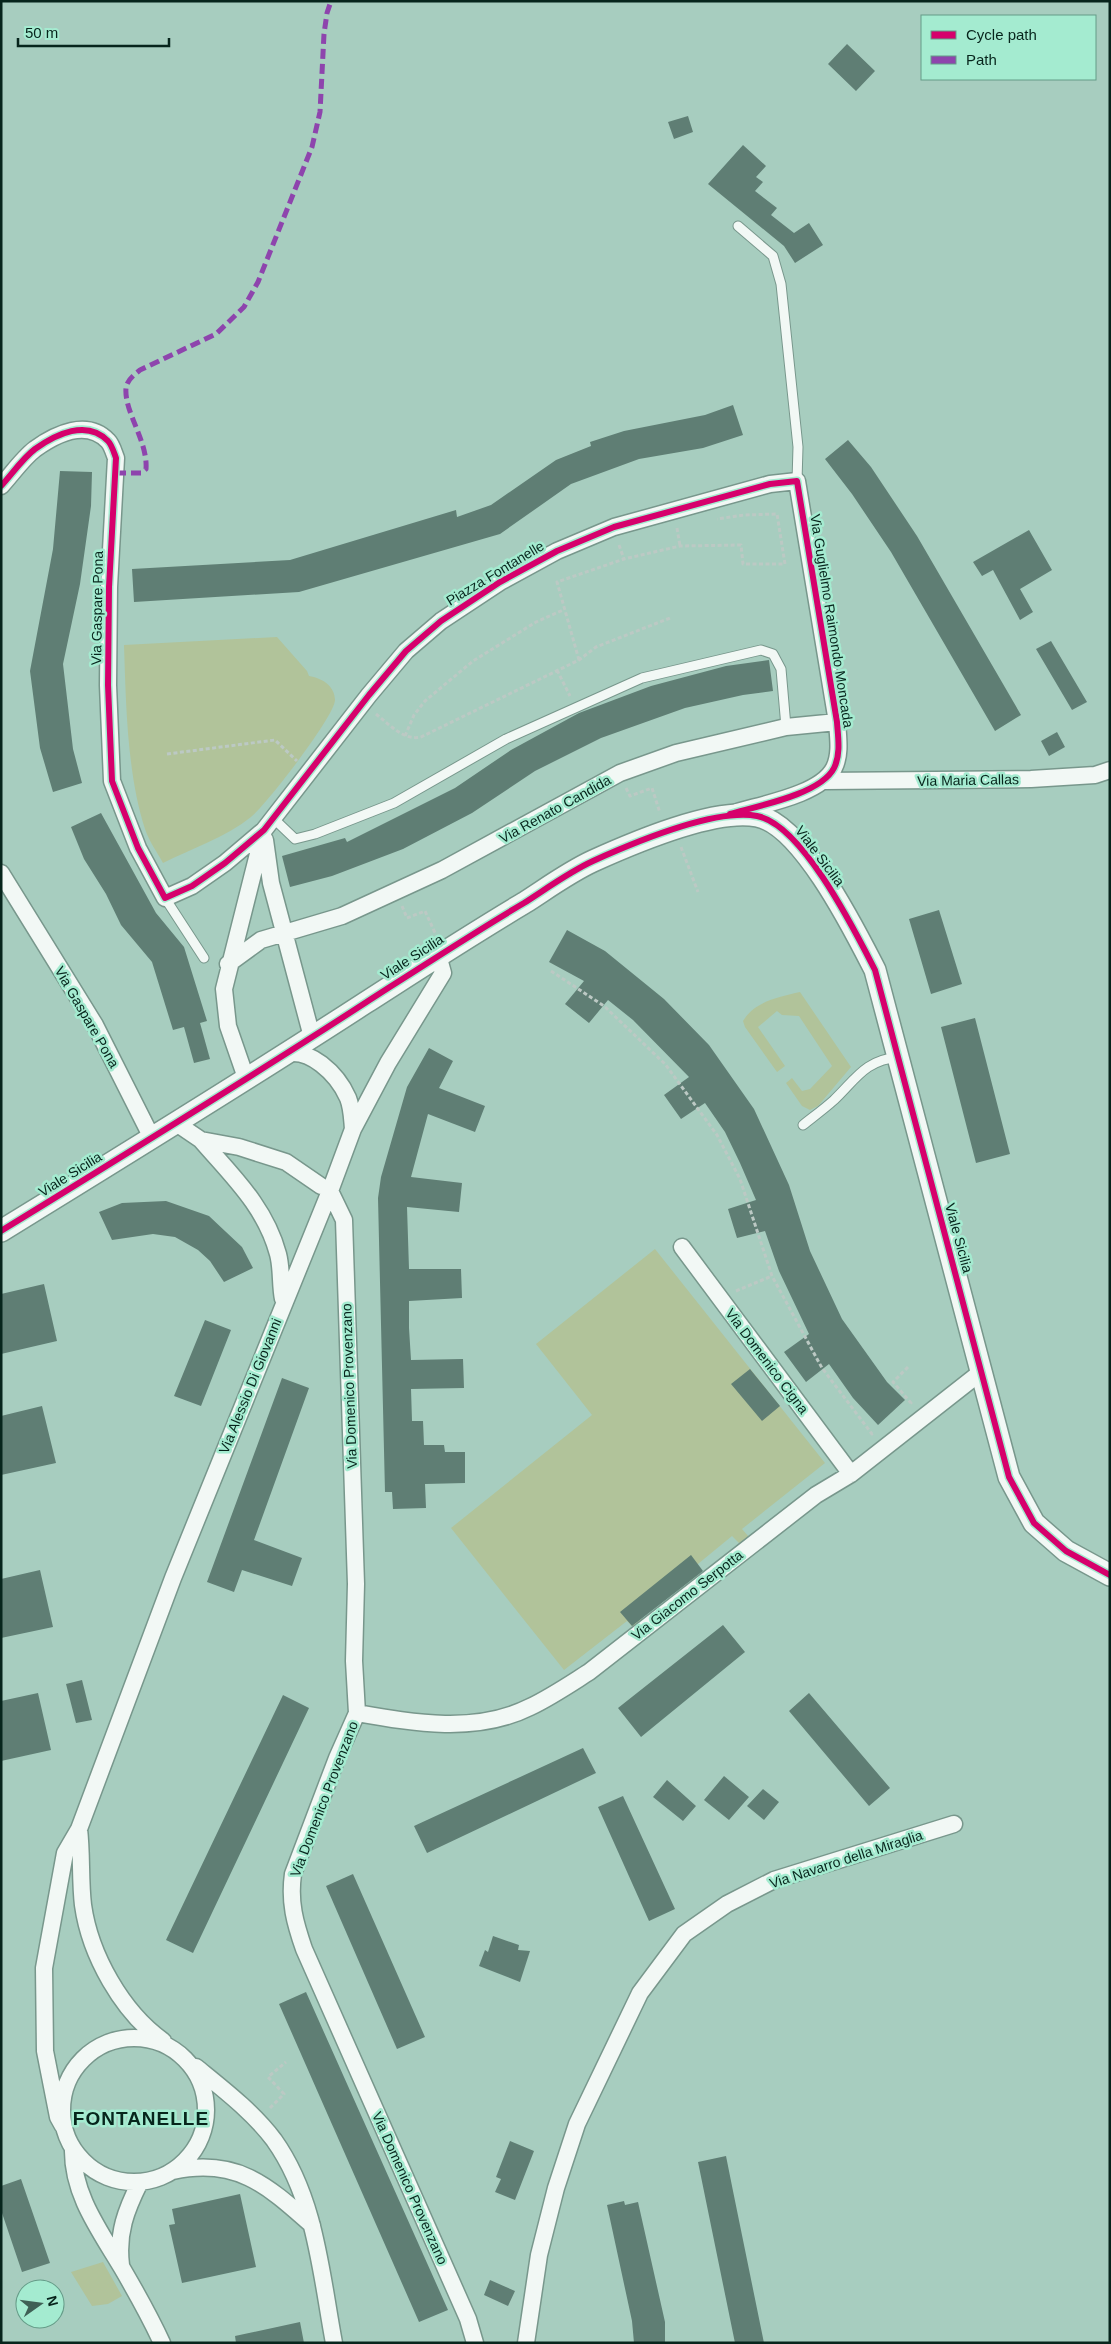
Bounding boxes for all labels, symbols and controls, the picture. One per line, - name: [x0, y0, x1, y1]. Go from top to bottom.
- scale bar: [18, 15, 169, 47]
- legend: [921, 15, 1096, 80]
- text: 50 m: [25, 24, 58, 41]
- text: Cycle path: [966, 26, 1037, 43]
- text: Path: [966, 51, 997, 68]
- street label: Via Guglielmo Raimondo Moncada: [807, 513, 857, 729]
- street label: Piazza Fontanelle: [443, 537, 547, 609]
- street label: Via Gaspare Pona: [88, 551, 106, 665]
- street label: Via Maria Callas: [917, 771, 1019, 789]
- street label: Via Renato Candida: [496, 772, 614, 846]
- street label: Viale Sicilia: [792, 823, 848, 889]
- street label: Viale Sicilia: [378, 931, 446, 983]
- street label: Via Gaspare Pona: [52, 964, 123, 1071]
- street label: Viale Sicilia: [36, 1148, 105, 1200]
- street label: Viale Sicilia: [942, 1201, 976, 1275]
- street label: Via Domenico Provenzano: [338, 1303, 360, 1469]
- street label: Via Domenico Cigna: [722, 1305, 812, 1417]
- street label: Via Alessio Di Giovanni: [216, 1316, 284, 1456]
- street label: Via Giacomo Serpotta: [628, 1546, 746, 1643]
- street label: Via Domenico Provenzano: [287, 1719, 361, 1879]
- street label: Via Navarro della Miraglia: [767, 1827, 925, 1891]
- district label: FONTANELLE: [73, 2108, 209, 2129]
- street label: Via Domenico Provenzano: [369, 2109, 451, 2267]
- north arrow: [15, 2279, 65, 2329]
- text: N: [44, 2294, 62, 2308]

